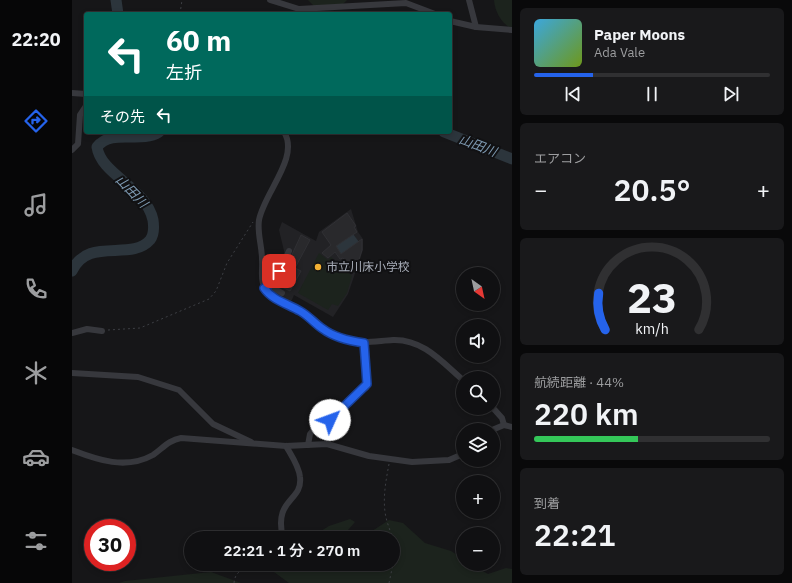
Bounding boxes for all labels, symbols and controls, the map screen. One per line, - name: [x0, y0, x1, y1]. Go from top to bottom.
- text: 60 m: [166, 22, 231, 59]
- text: Paper Moons: [594, 25, 685, 44]
- text: 22:20: [11, 28, 61, 51]
- icon: left: [100, 28, 152, 80]
- text: Ada Vale: [594, 44, 645, 61]
- text: 左折: [166, 61, 202, 84]
- icon: previous: [562, 83, 584, 105]
- icon: pause: [641, 83, 663, 105]
- icon: next: [720, 83, 742, 105]
- icon: left: [153, 104, 175, 126]
- icon: directions: [22, 107, 50, 135]
- text: その先: [100, 107, 145, 126]
- water label: 山田川: [457, 131, 501, 161]
- text: エアコン: [534, 150, 586, 167]
- text: 20.5°: [613, 170, 691, 209]
- water label: 山田川: [112, 171, 153, 213]
- text: −: [534, 175, 547, 204]
- text: +: [757, 175, 770, 204]
- icon: music: [22, 191, 50, 219]
- pin: [262, 254, 296, 288]
- place label: 市立川床小学校: [326, 259, 410, 274]
- icon: arrive: [268, 260, 290, 282]
- marker: 市立川床小学校: [313, 262, 323, 272]
- north arrow: [456, 267, 500, 311]
- map controls: [456, 267, 500, 571]
- text: 23: [627, 269, 677, 323]
- icon: phone: [22, 275, 50, 303]
- text: km/h: [635, 318, 669, 337]
- button: sound: [456, 319, 500, 363]
- icon: climate: [22, 359, 50, 387]
- button: search: [456, 371, 500, 415]
- text: 航続距離 · 44%: [534, 374, 624, 391]
- text: 220 km: [534, 394, 639, 433]
- position arrow: [309, 399, 351, 441]
- button: layers: [456, 423, 500, 467]
- icon: car: [22, 443, 50, 471]
- button: +: [456, 475, 500, 519]
- text: 到着: [534, 495, 560, 512]
- text: 22:21: [534, 515, 616, 554]
- speed limit sign: 30: [84, 519, 136, 571]
- icon: filters: [22, 527, 50, 555]
- button: −: [456, 527, 500, 571]
- text: 22:21 · 1 分 · 270 m: [224, 541, 360, 560]

